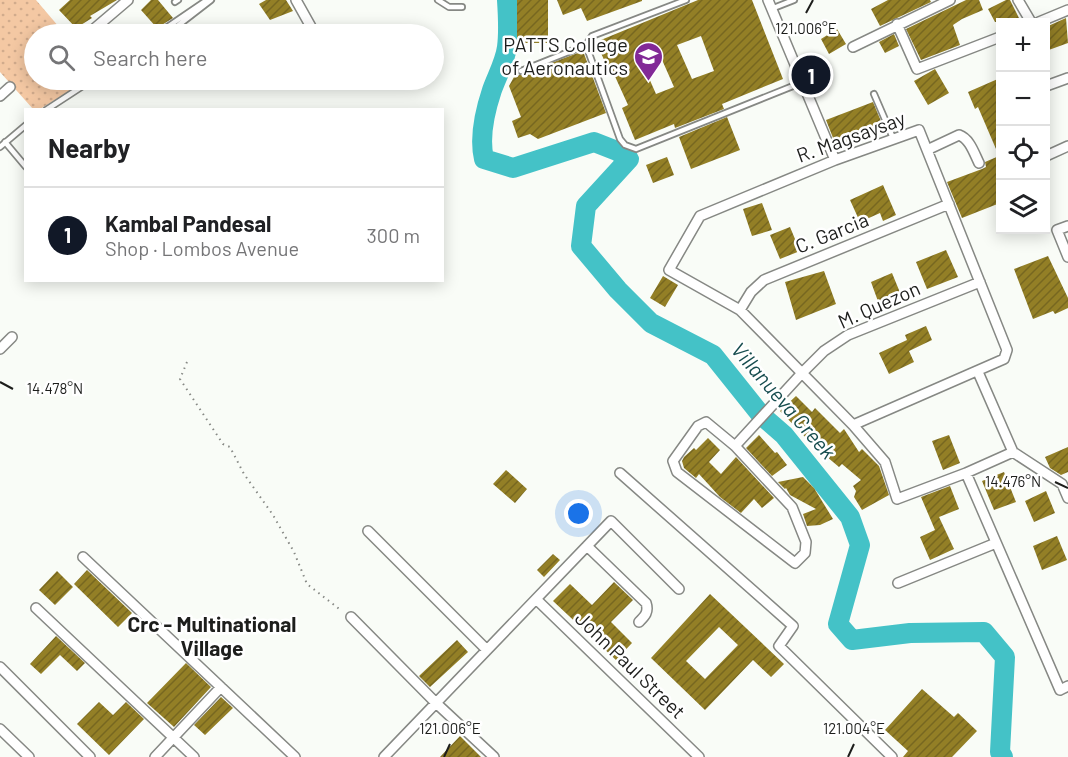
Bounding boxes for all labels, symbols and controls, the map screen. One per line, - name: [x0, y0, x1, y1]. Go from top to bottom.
- map controls: [996, 18, 1050, 234]
- button: +: [996, 18, 1050, 72]
- text: 121.006°E: [775, 19, 837, 37]
- search box: [24, 24, 444, 90]
- place label: PATTS College of Aeronautics: [501, 32, 628, 79]
- school or university icon: PATTS College of Aeronautics: [633, 40, 665, 82]
- icon: search: [45, 41, 78, 74]
- text: Search here: [93, 44, 207, 70]
- pin: 1: [792, 52, 830, 98]
- button: −: [996, 72, 1050, 126]
- street label: R. Magsaysay: [793, 105, 908, 167]
- button: locate: [996, 126, 1050, 180]
- text: Nearby: [48, 132, 130, 163]
- button: layers: [996, 180, 1050, 234]
- street label: C. Garcia: [792, 207, 872, 258]
- text: Kambal Pandesal: [105, 210, 271, 236]
- text: 1: [64, 223, 71, 247]
- text: 300 m: [367, 223, 420, 247]
- text: Shop · Lombos Avenue: [105, 236, 299, 260]
- street label: M. Quezon: [834, 275, 923, 333]
- water label: Villanueva Creek: [727, 337, 842, 464]
- text: 14.478°N: [27, 379, 83, 397]
- text: 14.476°N: [985, 472, 1041, 490]
- your location: [564, 499, 593, 528]
- street label: John Paul Street: [571, 606, 691, 723]
- district label: Crc - Multinational Village: [128, 611, 296, 660]
- text: 121.006°E: [419, 719, 481, 737]
- text: 121.004°E: [823, 719, 885, 737]

